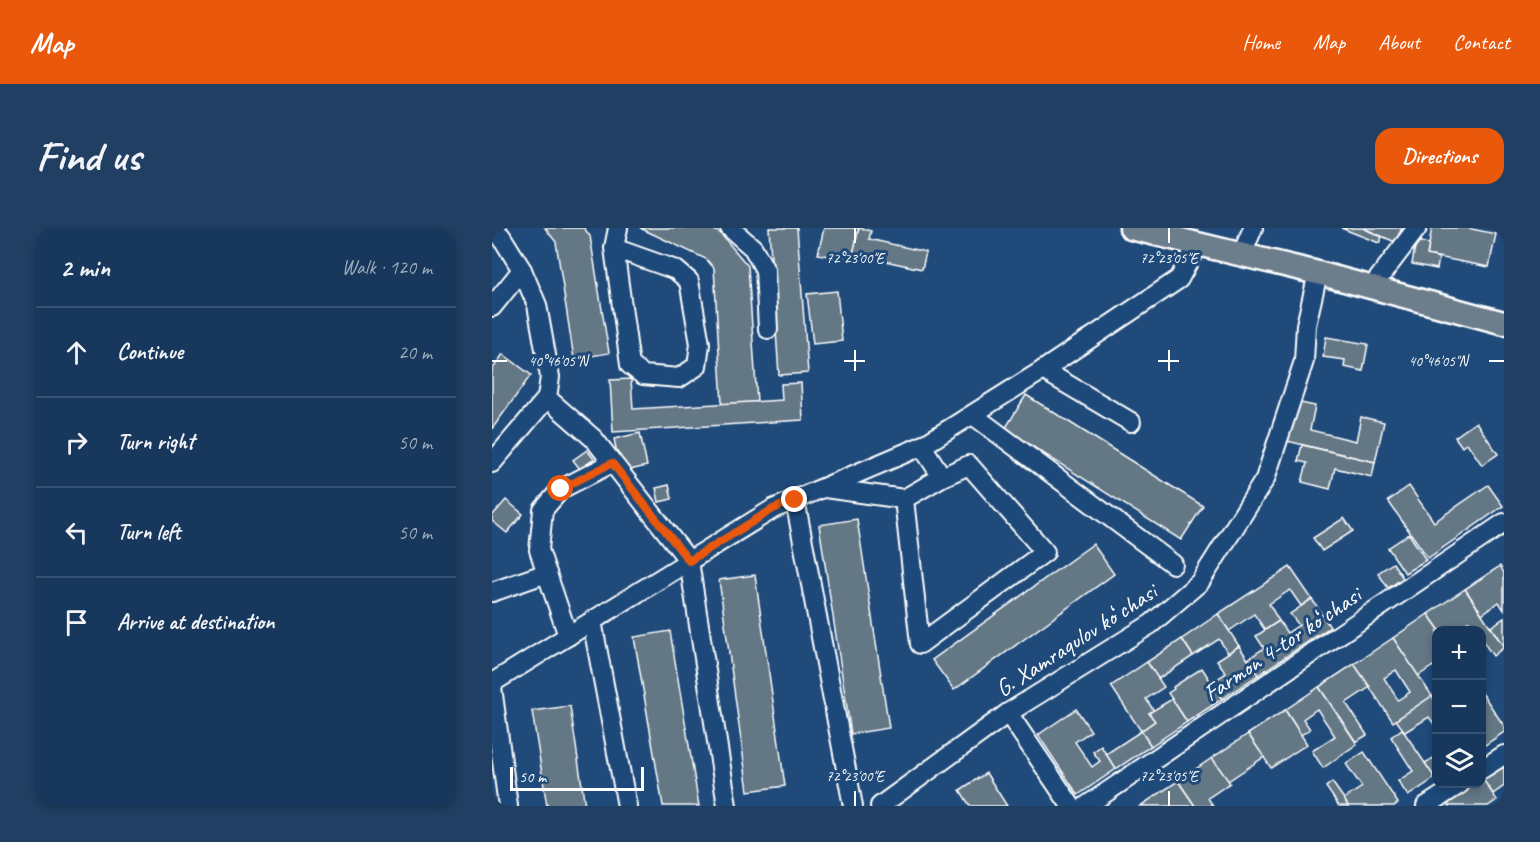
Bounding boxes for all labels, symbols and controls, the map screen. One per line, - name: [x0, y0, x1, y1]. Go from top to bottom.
- text: Map: [30, 25, 73, 60]
- text: Home: [1242, 29, 1280, 55]
- text: Map: [1313, 29, 1345, 55]
- text: About: [1378, 29, 1420, 55]
- text: Contact: [1453, 29, 1510, 55]
- button: Directions: [1375, 128, 1504, 184]
- text: Find us: [36, 130, 141, 183]
- text: 72°23'00"E: [826, 249, 886, 268]
- text: 72°23'05"E: [1140, 249, 1200, 268]
- text: 2 min: [60, 251, 110, 284]
- text: Walk · 120 m: [342, 255, 432, 280]
- icon: ahead: [60, 336, 93, 369]
- text: Continue: [117, 338, 183, 366]
- text: 20 m: [398, 340, 432, 365]
- text: 40°46'05"N: [528, 352, 591, 371]
- text: 40°46'05"N: [1408, 352, 1471, 371]
- icon: right: [60, 426, 93, 459]
- text: Turn right: [117, 428, 194, 456]
- text: 50 m: [398, 430, 432, 455]
- route start: [547, 475, 573, 501]
- route end: [781, 486, 807, 512]
- icon: left: [60, 516, 93, 549]
- text: Turn left: [117, 518, 181, 546]
- text: 50 m: [398, 520, 432, 545]
- street label: G. Xamraqulov koʻchasi: [990, 575, 1164, 703]
- street label: Farmon 4-tor koʻchasi: [1197, 579, 1369, 708]
- icon: arrive: [60, 606, 93, 639]
- text: Arrive at destination: [117, 608, 274, 636]
- map controls: [1432, 626, 1486, 788]
- button: +: [1432, 626, 1486, 680]
- button: −: [1432, 680, 1486, 734]
- button: layers: [1432, 734, 1486, 788]
- scale bar: [510, 764, 644, 792]
- text: 50 m: [519, 767, 546, 787]
- text: 72°23'00"E: [826, 767, 886, 786]
- text: 72°23'05"E: [1140, 767, 1200, 786]

